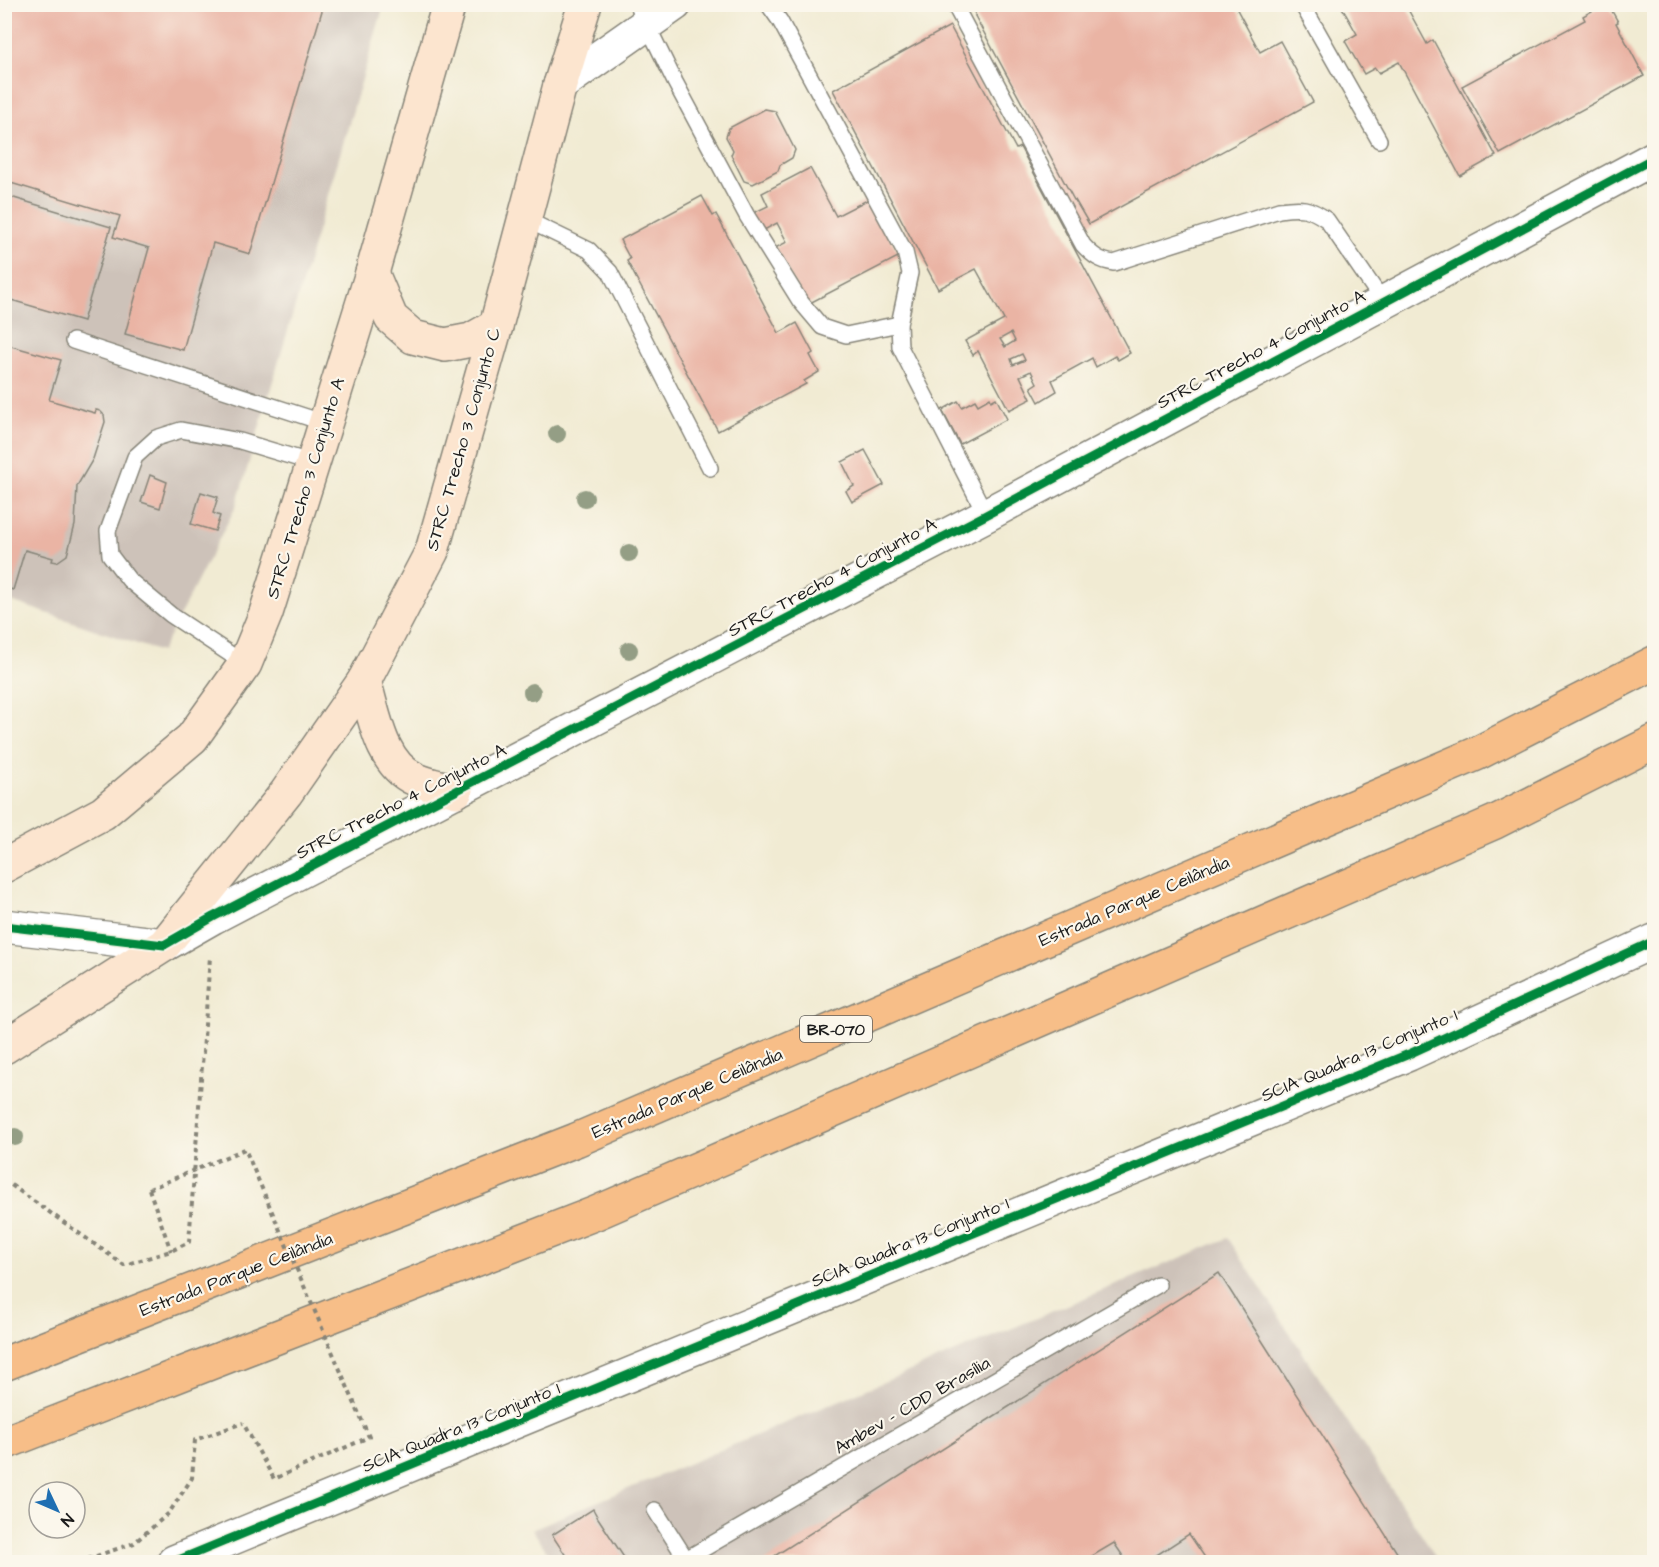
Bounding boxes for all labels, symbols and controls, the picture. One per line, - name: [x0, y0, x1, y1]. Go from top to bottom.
- street label: STRC Trecho 4 Conjunto A: [1153, 284, 1370, 415]
- street label: STRC Trecho 3 Conjunto C: [420, 324, 507, 554]
- street label: STRC Trecho 3 Conjunto A: [260, 374, 351, 602]
- street label: STRC Trecho 4 Conjunto A: [724, 512, 941, 643]
- street label: STRC Trecho 4 Conjunto A: [292, 737, 511, 865]
- street label: Estrada Parque Ceilândia: [1035, 850, 1233, 953]
- street label: SCIA Quadra 13 Conjunto 1: [1257, 1003, 1461, 1108]
- road number: BR-070: [800, 1016, 872, 1042]
- street label: Estrada Parque Ceilândia: [588, 1042, 786, 1145]
- street label: SCIA Quadra 13 Conjunto 1: [808, 1191, 1013, 1294]
- street label: Estrada Parque Ceilândia: [136, 1226, 336, 1323]
- street label: Ambev - CDD Brasília: [830, 1351, 995, 1460]
- street label: SCIA Quadra 13 Conjunto 1: [359, 1376, 564, 1479]
- north arrow: [27, 1480, 87, 1540]
- text: N: [56, 1508, 78, 1531]

